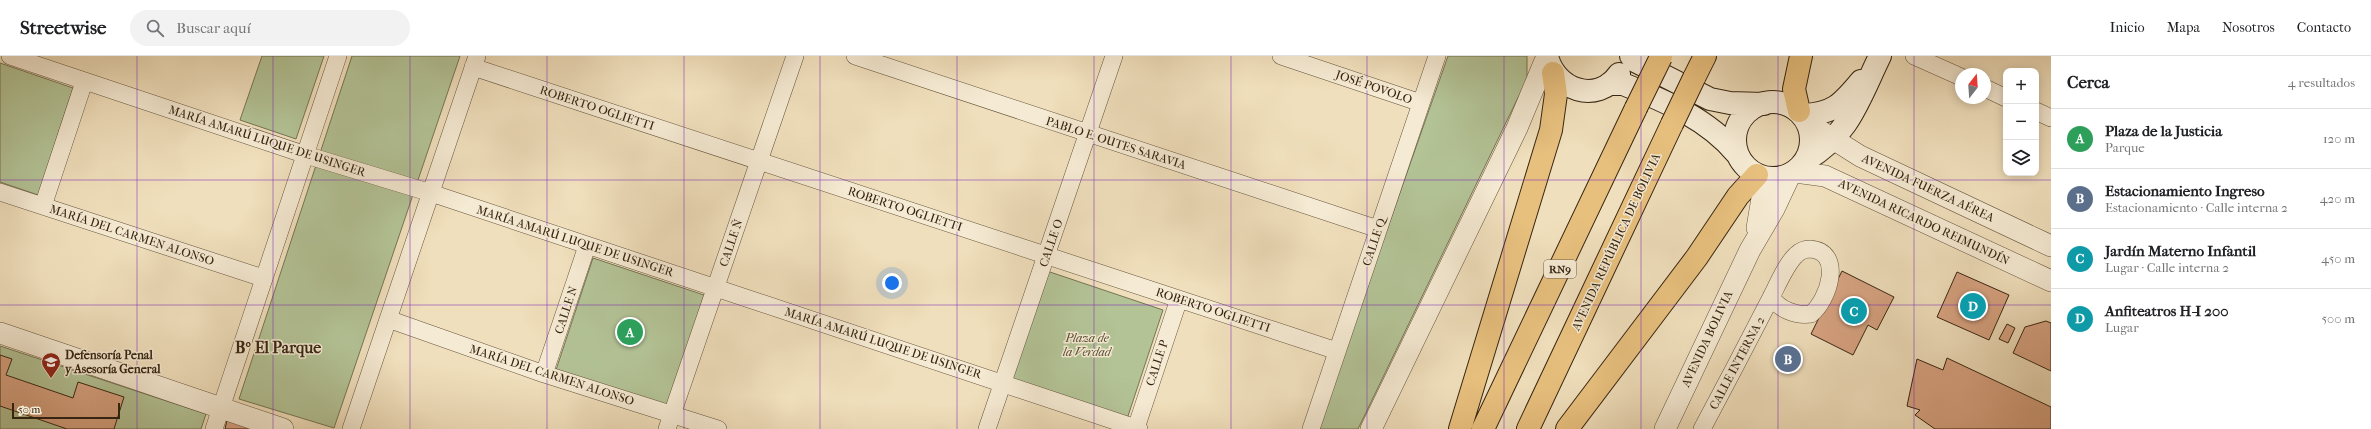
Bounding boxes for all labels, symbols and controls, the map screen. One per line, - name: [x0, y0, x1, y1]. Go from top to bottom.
- search box: [130, 10, 410, 46]
- text: Streetwise: [20, 17, 106, 39]
- icon: search: [144, 17, 166, 39]
- text: Buscar aquí: [176, 19, 251, 37]
- text: Inicio: [2110, 19, 2145, 36]
- text: Mapa: [2167, 19, 2200, 36]
- text: Nosotros: [2222, 19, 2275, 36]
- text: Contacto: [2297, 19, 2351, 36]
- street label: JOSÉ POVOLO: [1333, 66, 1414, 107]
- north arrow: [1955, 68, 1991, 104]
- map controls: [2003, 68, 2039, 176]
- button: +: [2003, 68, 2039, 104]
- text: Cerca: [2067, 72, 2109, 92]
- text: 4 resultados: [2288, 75, 2355, 90]
- street label: ROBERTO OGLIETTI: [538, 83, 656, 133]
- street label: MARÍA AMARÚ LUQUE DE USINGER: [167, 102, 369, 180]
- button: −: [2003, 104, 2039, 140]
- street label: PABLO E. OUTES SARAVIA: [1044, 114, 1188, 172]
- text: Plaza de la Justicia: [2105, 122, 2222, 140]
- text: A: [2076, 131, 2084, 146]
- text: 120 m: [2323, 131, 2355, 146]
- button: layers: [2003, 140, 2039, 176]
- text: Parque: [2105, 140, 2145, 155]
- street label: AVENIDA FUERZA AÉREA: [1859, 150, 1997, 225]
- street label: AVENIDA REPÚBLICA DE BOLIVIA: [1567, 151, 1663, 334]
- street label: AVENIDA RICARDO REIMUNDÍN: [1835, 175, 2012, 268]
- text: Estacionamiento Ingreso: [2105, 182, 2265, 200]
- street label: ROBERTO OGLIETTI: [846, 184, 964, 234]
- text: B: [2076, 191, 2084, 206]
- text: 420 m: [2320, 191, 2355, 206]
- text: Estacionamiento · Calle interna 2: [2105, 200, 2288, 215]
- street label: MARÍA DEL CARMEN ALONSO: [48, 201, 216, 268]
- street label: MARÍA AMARÚ LUQUE DE USINGER: [475, 202, 677, 280]
- street label: CALLE Q: [1359, 213, 1390, 268]
- street label: CALLE Ñ: [716, 217, 746, 269]
- street label: CALLE O: [1036, 217, 1066, 269]
- text: Jardín Materno Infantil: [2105, 242, 2256, 260]
- text: C: [2076, 251, 2084, 266]
- text: 450 m: [2321, 251, 2355, 266]
- road number: RN9: [1544, 260, 1576, 278]
- text: Lugar · Calle interna 2: [2105, 260, 2229, 275]
- your location: [882, 273, 902, 293]
- street label: CALLE N: [552, 284, 580, 336]
- street label: ROBERTO OGLIETTI: [1154, 285, 1272, 335]
- street label: AVENIDA BOLIVIA: [1678, 288, 1736, 390]
- pin: D: [1960, 291, 1986, 321]
- pin: C: [1841, 296, 1867, 326]
- text: Anfiteatros H-I 200: [2105, 302, 2229, 320]
- street label: MARÍA AMARÚ LUQUE DE USINGER: [783, 304, 985, 382]
- text: D: [2075, 311, 2085, 326]
- text: 500 m: [2321, 311, 2355, 326]
- street label: CALLE INTERNA 2: [1707, 314, 1767, 412]
- pin: A: [617, 317, 643, 347]
- text: Lugar: [2105, 320, 2139, 335]
- park label: Plaza de la Verdad: [1062, 331, 1113, 359]
- district label: Bº El Parque: [235, 338, 321, 358]
- street label: CALLE P: [1143, 338, 1171, 388]
- street label: MARÍA DEL CARMEN ALONSO: [468, 341, 636, 408]
- pin: B: [1775, 344, 1801, 374]
- place label: Defensoría Penal y Asesoría General: [64, 348, 161, 377]
- school or university icon: Defensoría Penal y Asesoría General: [40, 351, 62, 379]
- scale bar: [12, 401, 120, 420]
- text: 50 m: [18, 403, 40, 416]

